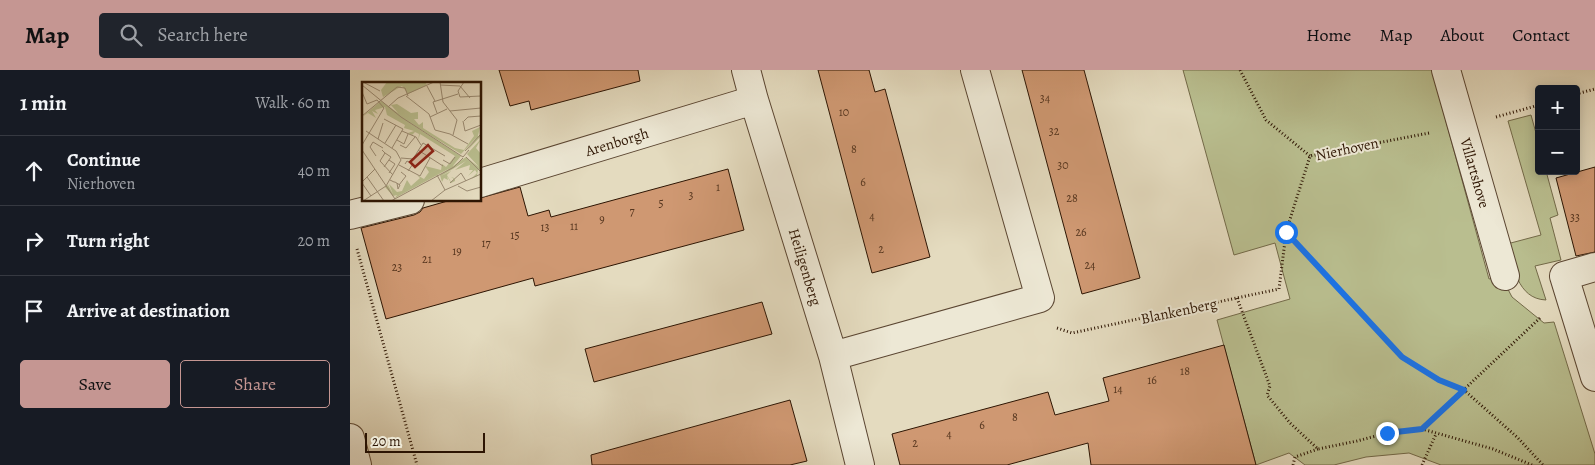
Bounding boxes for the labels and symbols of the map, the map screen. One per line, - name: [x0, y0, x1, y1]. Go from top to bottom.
- inset map: [362, 82, 481, 201]
- house number: 34: [1040, 90, 1051, 106]
- house number: 10: [839, 104, 849, 120]
- street label: Arenborgh: [582, 123, 651, 161]
- house number: 32: [1049, 123, 1060, 139]
- street label: Nierhoven: [1314, 133, 1380, 165]
- street label: Villartshove: [1455, 135, 1495, 211]
- house number: 8: [851, 141, 857, 157]
- house number: 30: [1057, 157, 1069, 173]
- house number: 6: [860, 174, 866, 190]
- house number: 1: [716, 179, 720, 195]
- house number: 3: [689, 187, 694, 203]
- house number: 28: [1066, 190, 1078, 206]
- house number: 5: [658, 195, 664, 211]
- house number: 7: [629, 203, 635, 219]
- house number: 4: [869, 208, 875, 224]
- house number: 33: [1570, 209, 1580, 225]
- house number: 9: [599, 211, 605, 227]
- house number: 11: [570, 218, 578, 234]
- house number: 13: [540, 219, 550, 235]
- route start: [1275, 221, 1298, 244]
- house number: 26: [1075, 224, 1087, 240]
- street label: Heiligenberg: [784, 226, 826, 309]
- house number: 15: [510, 227, 520, 243]
- house number: 17: [481, 235, 492, 251]
- house number: 2: [878, 241, 884, 257]
- house number: 19: [452, 243, 462, 259]
- house number: 21: [422, 251, 432, 267]
- house number: 24: [1084, 257, 1096, 273]
- house number: 23: [392, 259, 402, 275]
- street label: Blankenberg: [1139, 293, 1219, 329]
- house number: 18: [1180, 363, 1190, 379]
- house number: 16: [1147, 372, 1157, 388]
- house number: 14: [1113, 381, 1123, 397]
- house number: 8: [1012, 409, 1018, 425]
- house number: 6: [979, 417, 985, 433]
- route end: [1376, 422, 1399, 445]
- house number: 4: [946, 426, 952, 442]
- scale bar: [365, 430, 485, 453]
- house number: 2: [912, 435, 918, 451]

